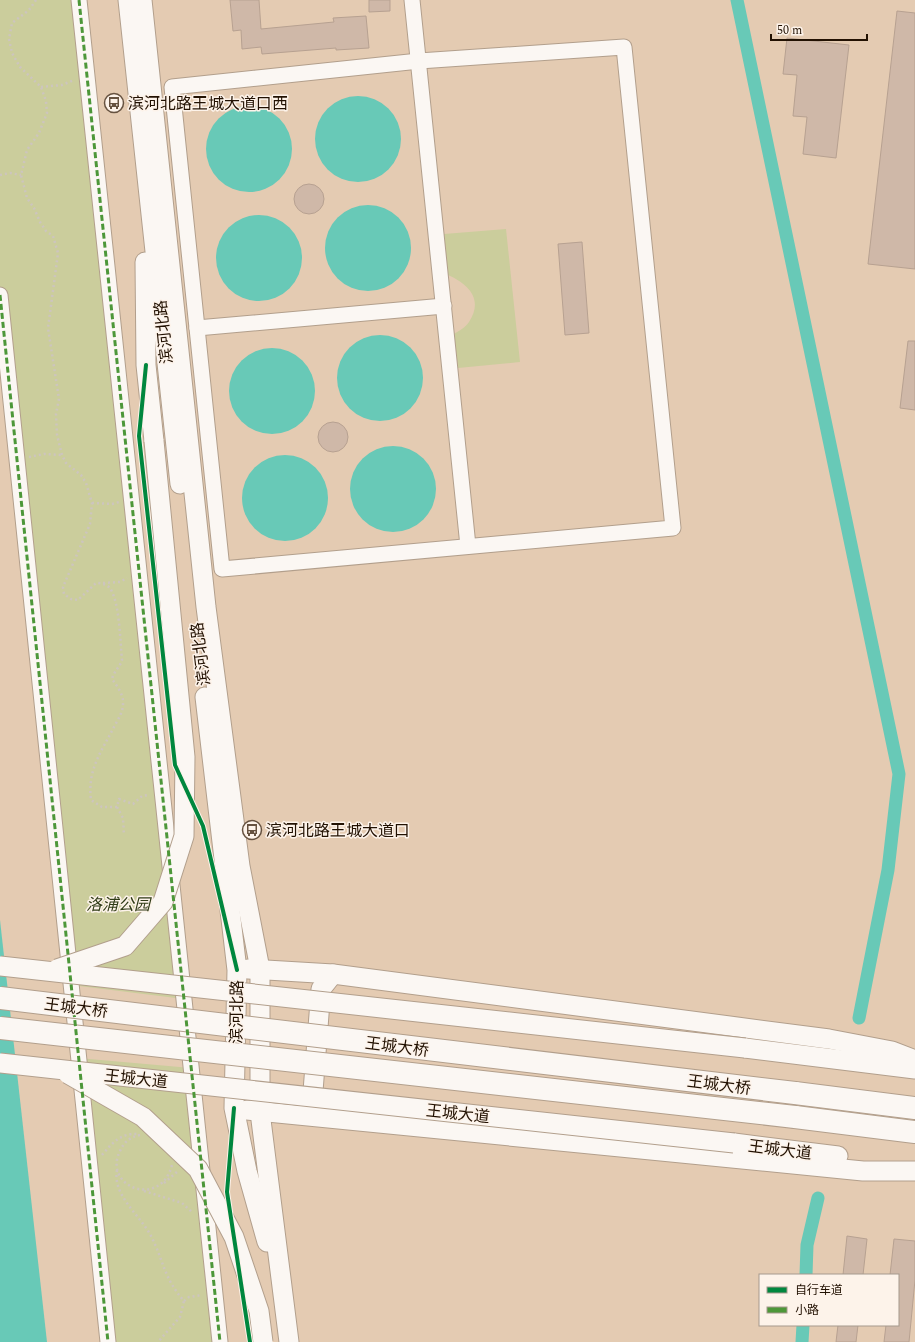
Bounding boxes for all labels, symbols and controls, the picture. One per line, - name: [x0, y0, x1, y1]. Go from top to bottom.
- scale bar: [771, 16, 867, 42]
- text: 50 m: [777, 21, 802, 40]
- bus stop icon: 滨河北路王城大道口西: [103, 92, 125, 114]
- place label: 滨河北路王城大道口西: [128, 92, 288, 116]
- street label: 滨河北路: [149, 299, 179, 365]
- street label: 滨河北路: [185, 621, 217, 687]
- bus stop icon: 滨河北路王城大道口: [241, 819, 263, 841]
- place label: 滨河北路王城大道口: [266, 819, 410, 843]
- park label: 洛浦公园: [86, 893, 152, 917]
- street label: 滨河北路: [224, 980, 250, 1044]
- street label: 王城大桥: [43, 992, 109, 1024]
- street label: 王城大桥: [364, 1031, 430, 1063]
- street label: 王城大道: [103, 1064, 169, 1094]
- street label: 王城大桥: [686, 1069, 752, 1101]
- street label: 王城大道: [425, 1099, 491, 1129]
- street label: 王城大道: [747, 1134, 813, 1166]
- legend: [759, 1274, 899, 1326]
- text: 自行车道: [795, 1281, 843, 1300]
- text: 小路: [795, 1301, 819, 1320]

